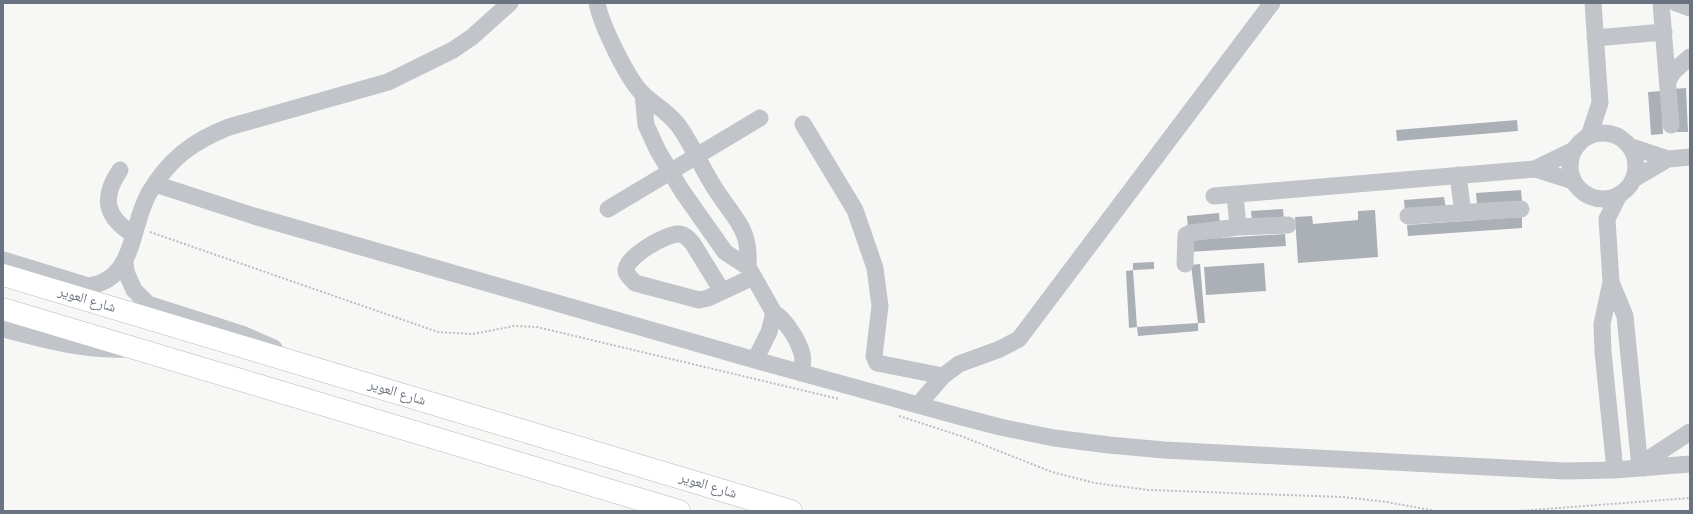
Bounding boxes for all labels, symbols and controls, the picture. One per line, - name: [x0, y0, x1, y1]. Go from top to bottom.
- street label: شارع العوير: [56, 283, 118, 317]
- street label: شارع العوير: [366, 376, 428, 410]
- street label: شارع العوير: [677, 469, 739, 503]

